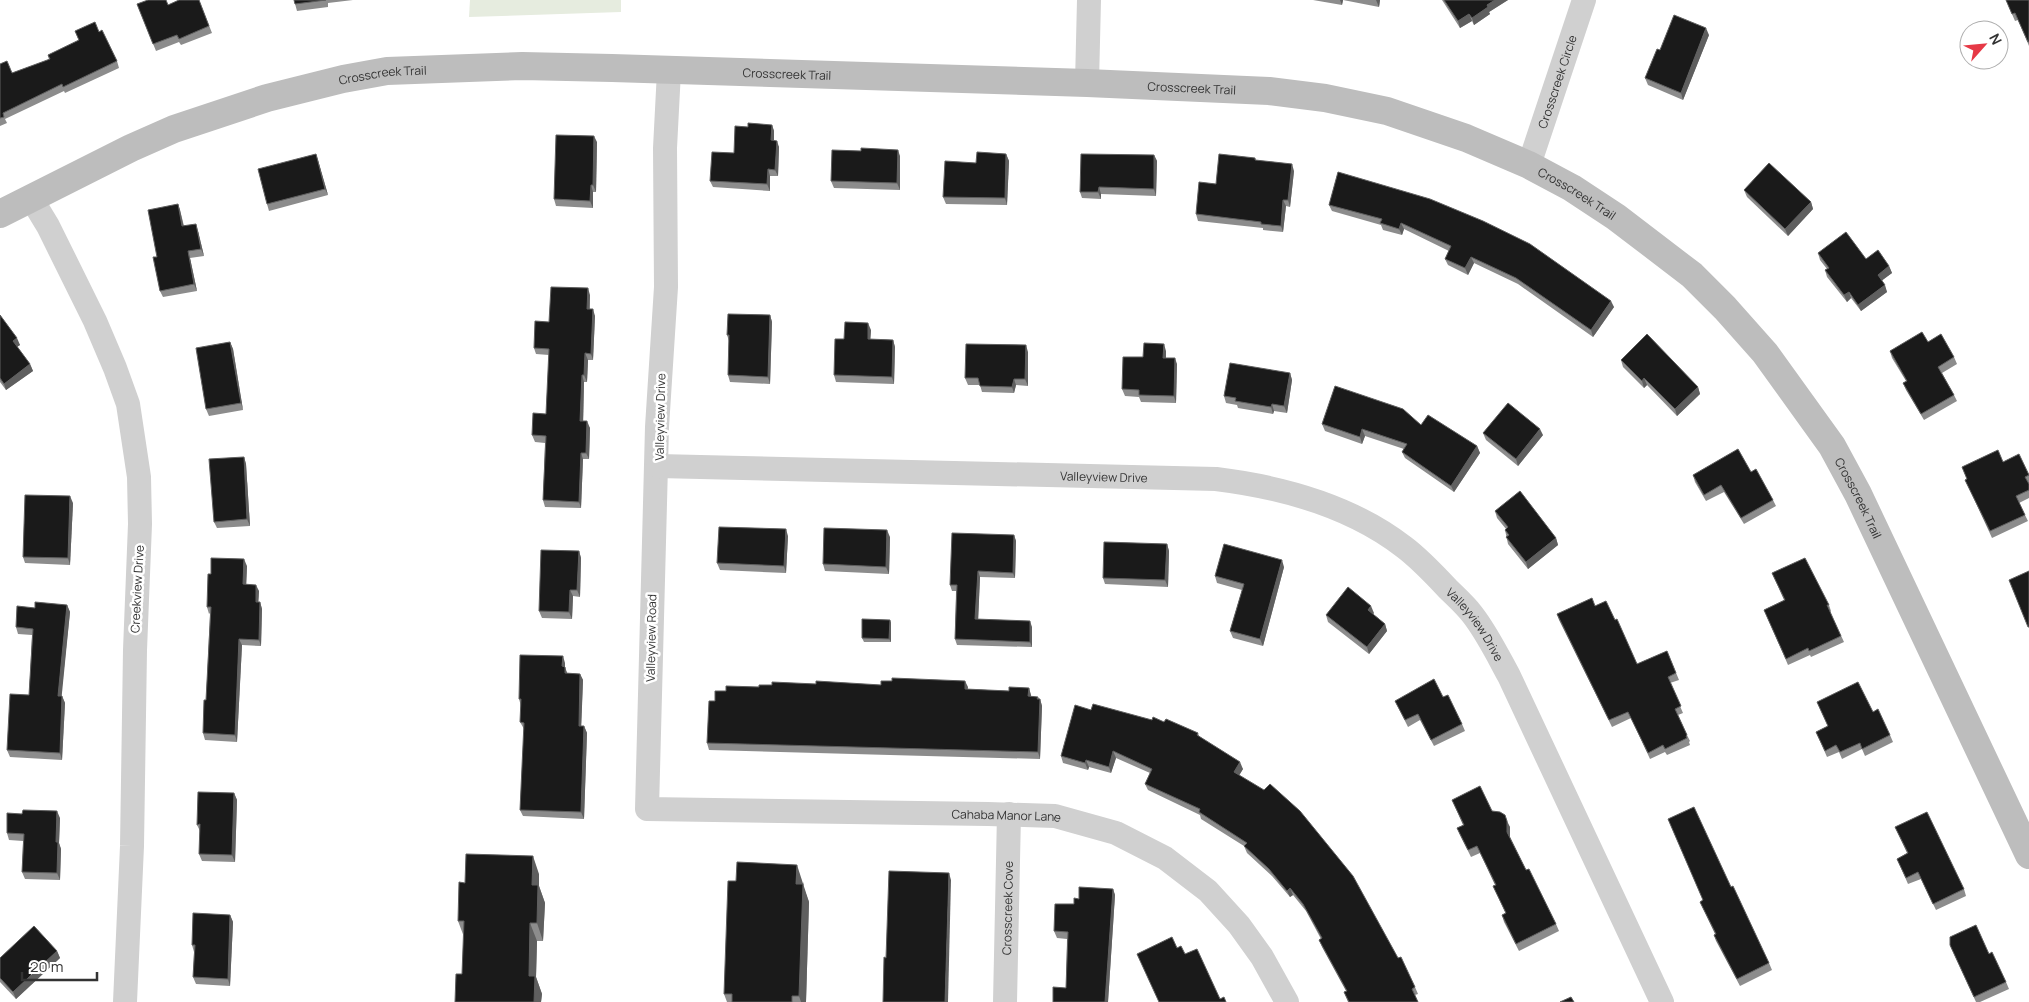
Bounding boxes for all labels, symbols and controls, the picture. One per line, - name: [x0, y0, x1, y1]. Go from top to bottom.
- north arrow: [1959, 20, 2009, 70]
- text: N: [1985, 30, 2007, 48]
- street label: Crosscreek Circle: [1533, 32, 1580, 131]
- street label: Crosscreek Trail: [337, 61, 427, 88]
- street label: Crosscreek Trail: [742, 64, 832, 83]
- street label: Crosscreek Trail: [1147, 77, 1236, 98]
- street label: Crosscreek Trail: [1535, 163, 1620, 223]
- street label: Valleyview Drive: [651, 373, 669, 461]
- street label: Crosscreek Trail: [1831, 454, 1886, 541]
- street label: Valleyview Drive: [1060, 467, 1148, 486]
- street label: Creekview Drive: [126, 545, 148, 633]
- street label: Valleyview Drive: [1443, 584, 1508, 664]
- street label: Valleyview Road: [642, 594, 660, 682]
- street label: Cahaba Manor Lane: [951, 805, 1063, 826]
- street label: Crosscreek Cove: [998, 861, 1016, 955]
- scale bar: [22, 950, 98, 982]
- text: 20 m: [30, 956, 63, 977]

